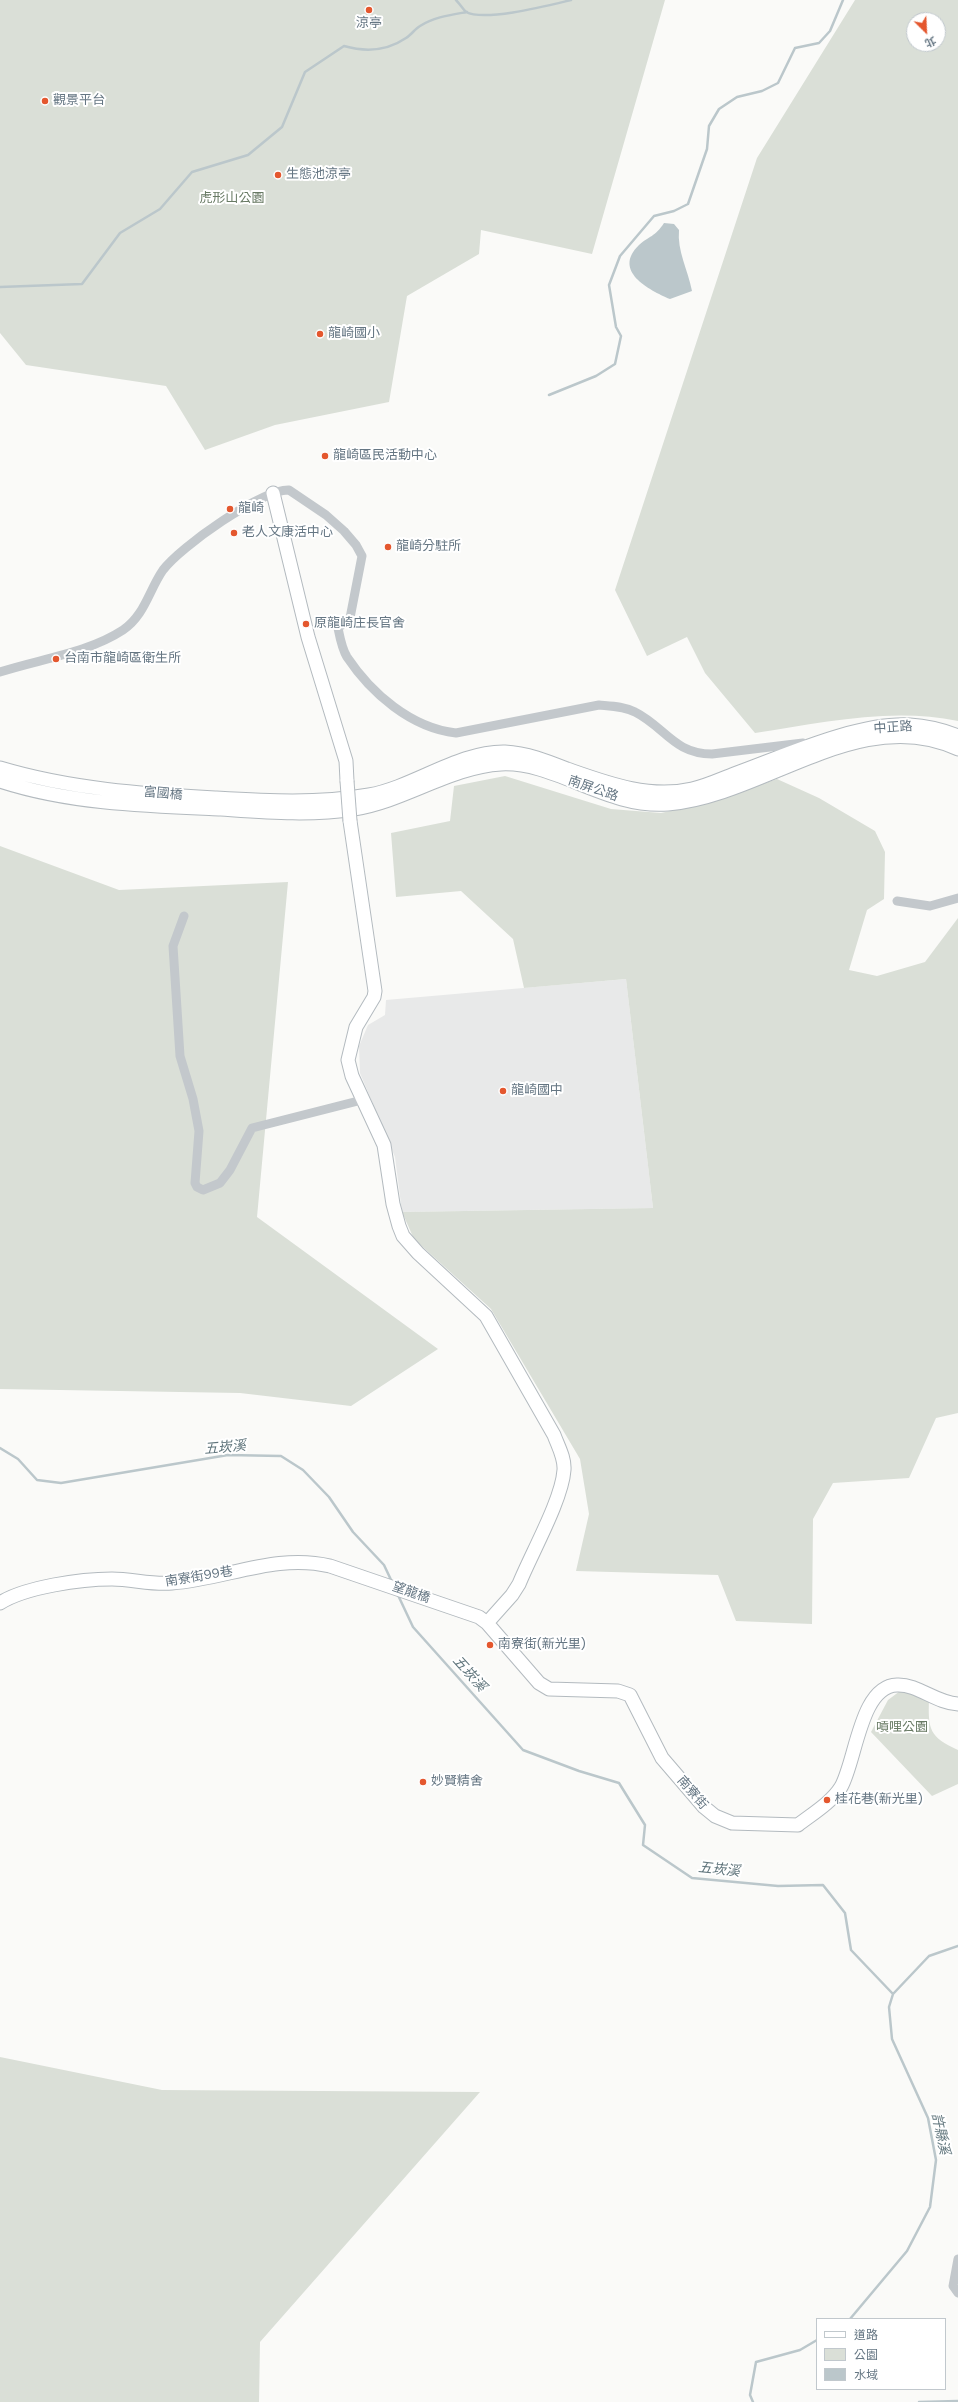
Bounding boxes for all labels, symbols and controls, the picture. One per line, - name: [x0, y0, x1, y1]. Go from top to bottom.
- marker: 涼亭: [364, 5, 374, 15]
- north arrow: [906, 12, 946, 52]
- place label: 涼亭: [356, 16, 382, 32]
- text: 北: [923, 33, 938, 51]
- place label: 觀景平台: [53, 93, 105, 109]
- marker: 觀景平台: [40, 96, 50, 106]
- place label: 生態池涼亭: [286, 167, 351, 183]
- marker: 生態池涼亭: [273, 170, 283, 180]
- park label: 虎形山公園: [200, 191, 264, 207]
- place label: 龍崎國小: [328, 326, 380, 342]
- marker: 龍崎國小: [315, 329, 325, 339]
- place label: 龍崎區民活動中心: [333, 448, 437, 464]
- marker: 龍崎區民活動中心: [320, 451, 330, 461]
- place label: 龍崎: [238, 501, 264, 517]
- marker: 龍崎: [225, 504, 235, 514]
- place label: 老人文康活中心: [242, 525, 333, 541]
- marker: 老人文康活中心: [229, 528, 239, 538]
- place label: 龍崎分駐所: [396, 539, 461, 555]
- marker: 龍崎分駐所: [383, 542, 393, 552]
- place label: 原龍崎庄長官舍: [314, 616, 405, 632]
- marker: 原龍崎庄長官舍: [301, 619, 311, 629]
- place label: 台南市龍崎區衛生所: [64, 651, 181, 667]
- marker: 台南市龍崎區衛生所: [51, 654, 61, 664]
- street label: 中正路: [873, 719, 913, 737]
- street label: 南屏公路: [566, 773, 620, 805]
- street label: 富國橋: [143, 785, 183, 803]
- place label: 龍崎國中: [511, 1083, 563, 1099]
- marker: 龍崎國中: [498, 1086, 508, 1096]
- water label: 五崁溪: [203, 1438, 247, 1458]
- street label: 南寮街99巷: [164, 1564, 234, 1590]
- street label: 望龍橋: [390, 1579, 432, 1607]
- place label: 南寮街(新光里): [498, 1637, 586, 1653]
- marker: 南寮街(新光里): [485, 1640, 495, 1650]
- water label: 五崁溪: [449, 1653, 489, 1695]
- park label: 嗊哩公園: [876, 1720, 928, 1736]
- street label: 南寮街: [673, 1773, 711, 1813]
- place label: 妙賢精舍: [431, 1774, 483, 1790]
- marker: 妙賢精舍: [418, 1777, 428, 1787]
- place label: 桂花巷(新光里): [835, 1792, 923, 1808]
- marker: 桂花巷(新光里): [822, 1795, 832, 1805]
- water label: 五崁溪: [697, 1859, 741, 1881]
- water label: 許縣溪: [927, 2112, 953, 2156]
- legend: [816, 2318, 946, 2390]
- text: 道路: [854, 2327, 878, 2343]
- text: 公園: [854, 2347, 878, 2363]
- text: 水域: [854, 2367, 878, 2383]

